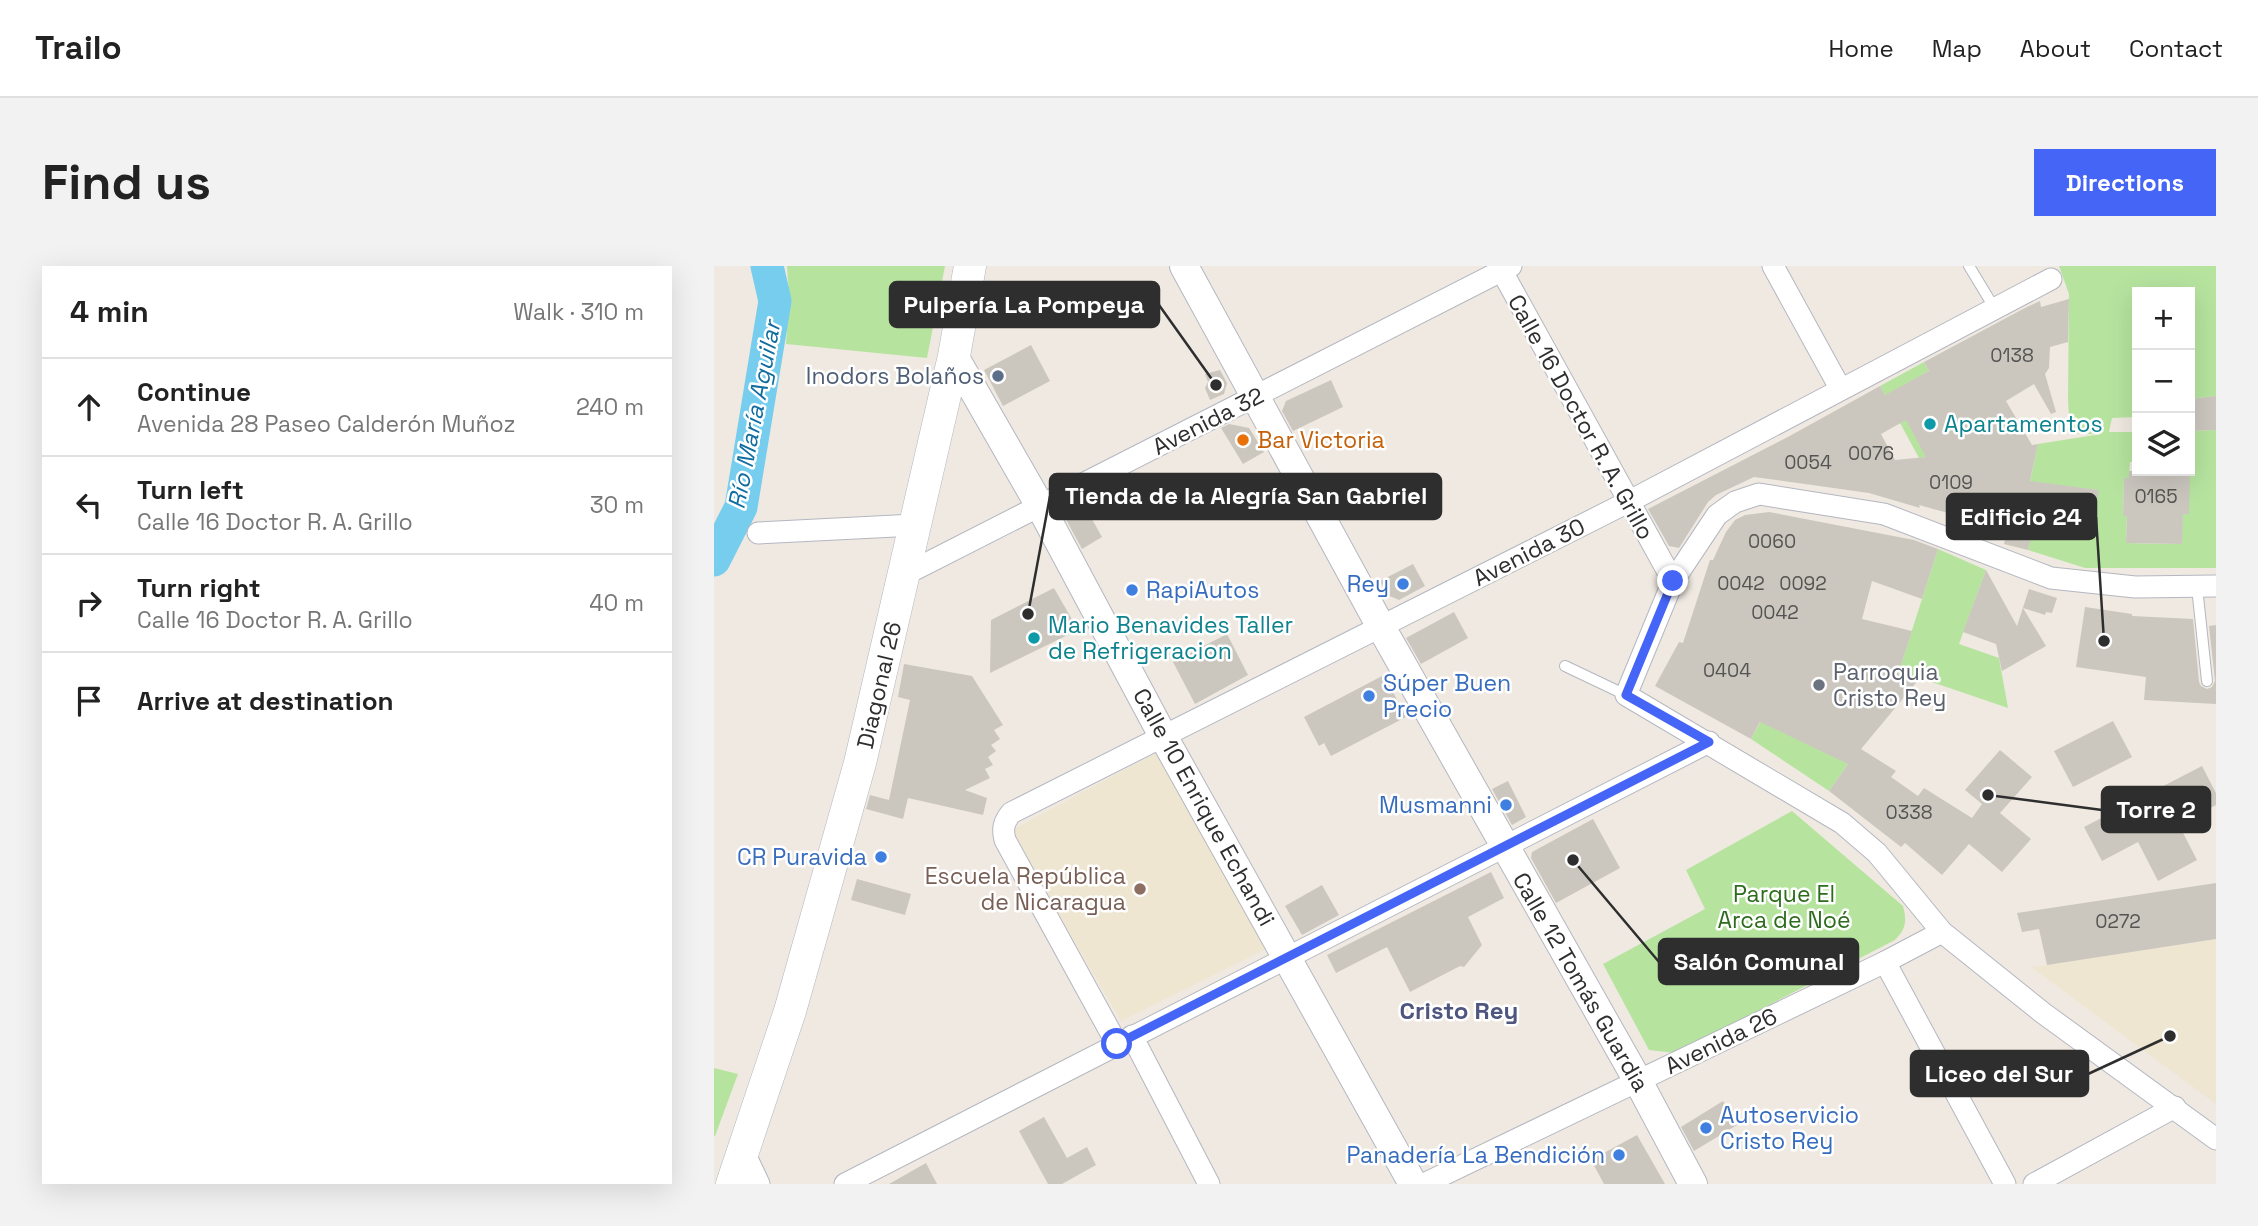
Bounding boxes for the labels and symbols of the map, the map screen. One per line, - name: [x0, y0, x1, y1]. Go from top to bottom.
- callout: Pulpería La Pompeya: [890, 282, 1159, 327]
- text: Pulpería La Pompeya: [904, 289, 1145, 320]
- street label: Calle 16 Doctor R. A. Grillo: [1501, 289, 1661, 545]
- water label: Río María Aguilar: [721, 315, 788, 512]
- house number: 0138: [1990, 343, 2034, 368]
- place label: Inodors Bolaños: [806, 361, 984, 391]
- marker: Inodors Bolaños: [990, 368, 1006, 384]
- street label: Avenida 32: [1147, 380, 1269, 462]
- place label: Apartamentos: [1944, 409, 2103, 439]
- marker: Apartamentos: [1922, 416, 1938, 432]
- place label: Bar Victoria: [1257, 425, 1385, 455]
- marker: Bar Victoria: [1235, 432, 1251, 448]
- house number: 0076: [1848, 441, 1894, 466]
- house number: 0054: [1784, 450, 1832, 475]
- house number: 0109: [1929, 470, 1973, 495]
- callout: Tienda de la Alegría San Gabriel: [1050, 474, 1441, 519]
- text: Tienda de la Alegría San Gabriel: [1065, 480, 1427, 511]
- house number: 0165: [2134, 484, 2178, 509]
- callout: Edificio 24: [1947, 494, 2096, 539]
- text: Edificio 24: [1960, 501, 2082, 532]
- street label: Avenida 30: [1468, 511, 1590, 593]
- house number: 0060: [1748, 529, 1796, 554]
- route end: [1657, 565, 1688, 596]
- place label: Rey: [1347, 569, 1389, 599]
- house number: 0042: [1717, 571, 1765, 596]
- house number: 0092: [1779, 571, 1827, 596]
- place label: RapiAutos: [1146, 575, 1259, 605]
- marker: Rey: [1395, 576, 1411, 592]
- marker: RapiAutos: [1124, 582, 1140, 598]
- house number: 0042: [1751, 600, 1799, 625]
- place label: Mario Benavides Taller de Refrigeracion: [1048, 610, 1293, 666]
- street label: Diagonal 26: [850, 618, 908, 752]
- marker: Mario Benavides Taller de Refrigeracion: [1026, 630, 1042, 646]
- place label: Parroquia Cristo Rey: [1833, 657, 1946, 713]
- house number: 0404: [1703, 658, 1751, 683]
- place label: Súper Buen Precio: [1383, 668, 1511, 724]
- marker: Parroquia Cristo Rey: [1811, 677, 1827, 693]
- street label: Calle 10 Enrique Echandi: [1126, 683, 1282, 931]
- marker: Súper Buen Precio: [1361, 688, 1377, 704]
- callout: Torre 2: [2102, 787, 2210, 832]
- place label: Musmanni: [1379, 790, 1492, 820]
- text: Torre 2: [2116, 794, 2196, 825]
- marker: Musmanni: [1498, 797, 1514, 813]
- house number: 0338: [1886, 800, 1932, 825]
- place label: CR Puravida: [737, 842, 867, 872]
- marker: CR Puravida: [873, 849, 889, 865]
- place label: Escuela República de Nicaragua: [925, 861, 1126, 917]
- street label: Calle 12 Tomás Guardia: [1506, 867, 1656, 1097]
- park label: Parque El Arca de Noé: [1717, 879, 1851, 935]
- marker: Escuela República de Nicaragua: [1132, 881, 1148, 897]
- house number: 0272: [2095, 909, 2141, 934]
- callout: Salón Comunal: [1659, 939, 1858, 984]
- text: Salón Comunal: [1674, 946, 1844, 977]
- district label: Cristo Rey: [1400, 995, 1518, 1026]
- street label: Avenida 26: [1660, 1001, 1782, 1081]
- route start: [1101, 1028, 1132, 1059]
- callout: Liceo del Sur: [1911, 1051, 2088, 1096]
- text: Liceo del Sur: [1925, 1058, 2073, 1089]
- place label: Autoservicio Cristo Rey: [1720, 1100, 1859, 1156]
- marker: Autoservicio Cristo Rey: [1698, 1120, 1714, 1136]
- place label: Panadería La Bendición: [1347, 1140, 1605, 1170]
- marker: Panadería La Bendición: [1611, 1147, 1627, 1163]

